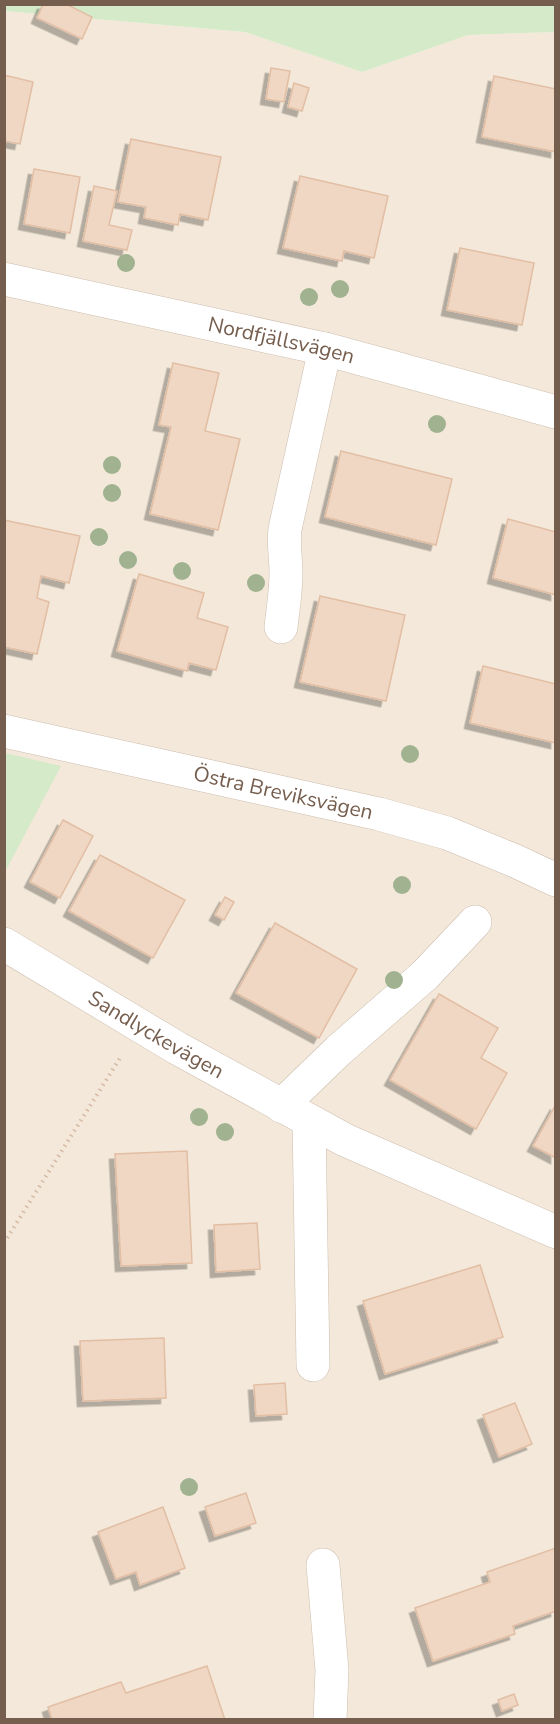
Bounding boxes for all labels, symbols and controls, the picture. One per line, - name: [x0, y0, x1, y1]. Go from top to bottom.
- street label: Nordfjällsvägen: [206, 310, 358, 370]
- street label: Östra Breviksvägen: [191, 759, 376, 826]
- street label: Sandlyckevägen: [83, 984, 229, 1085]

